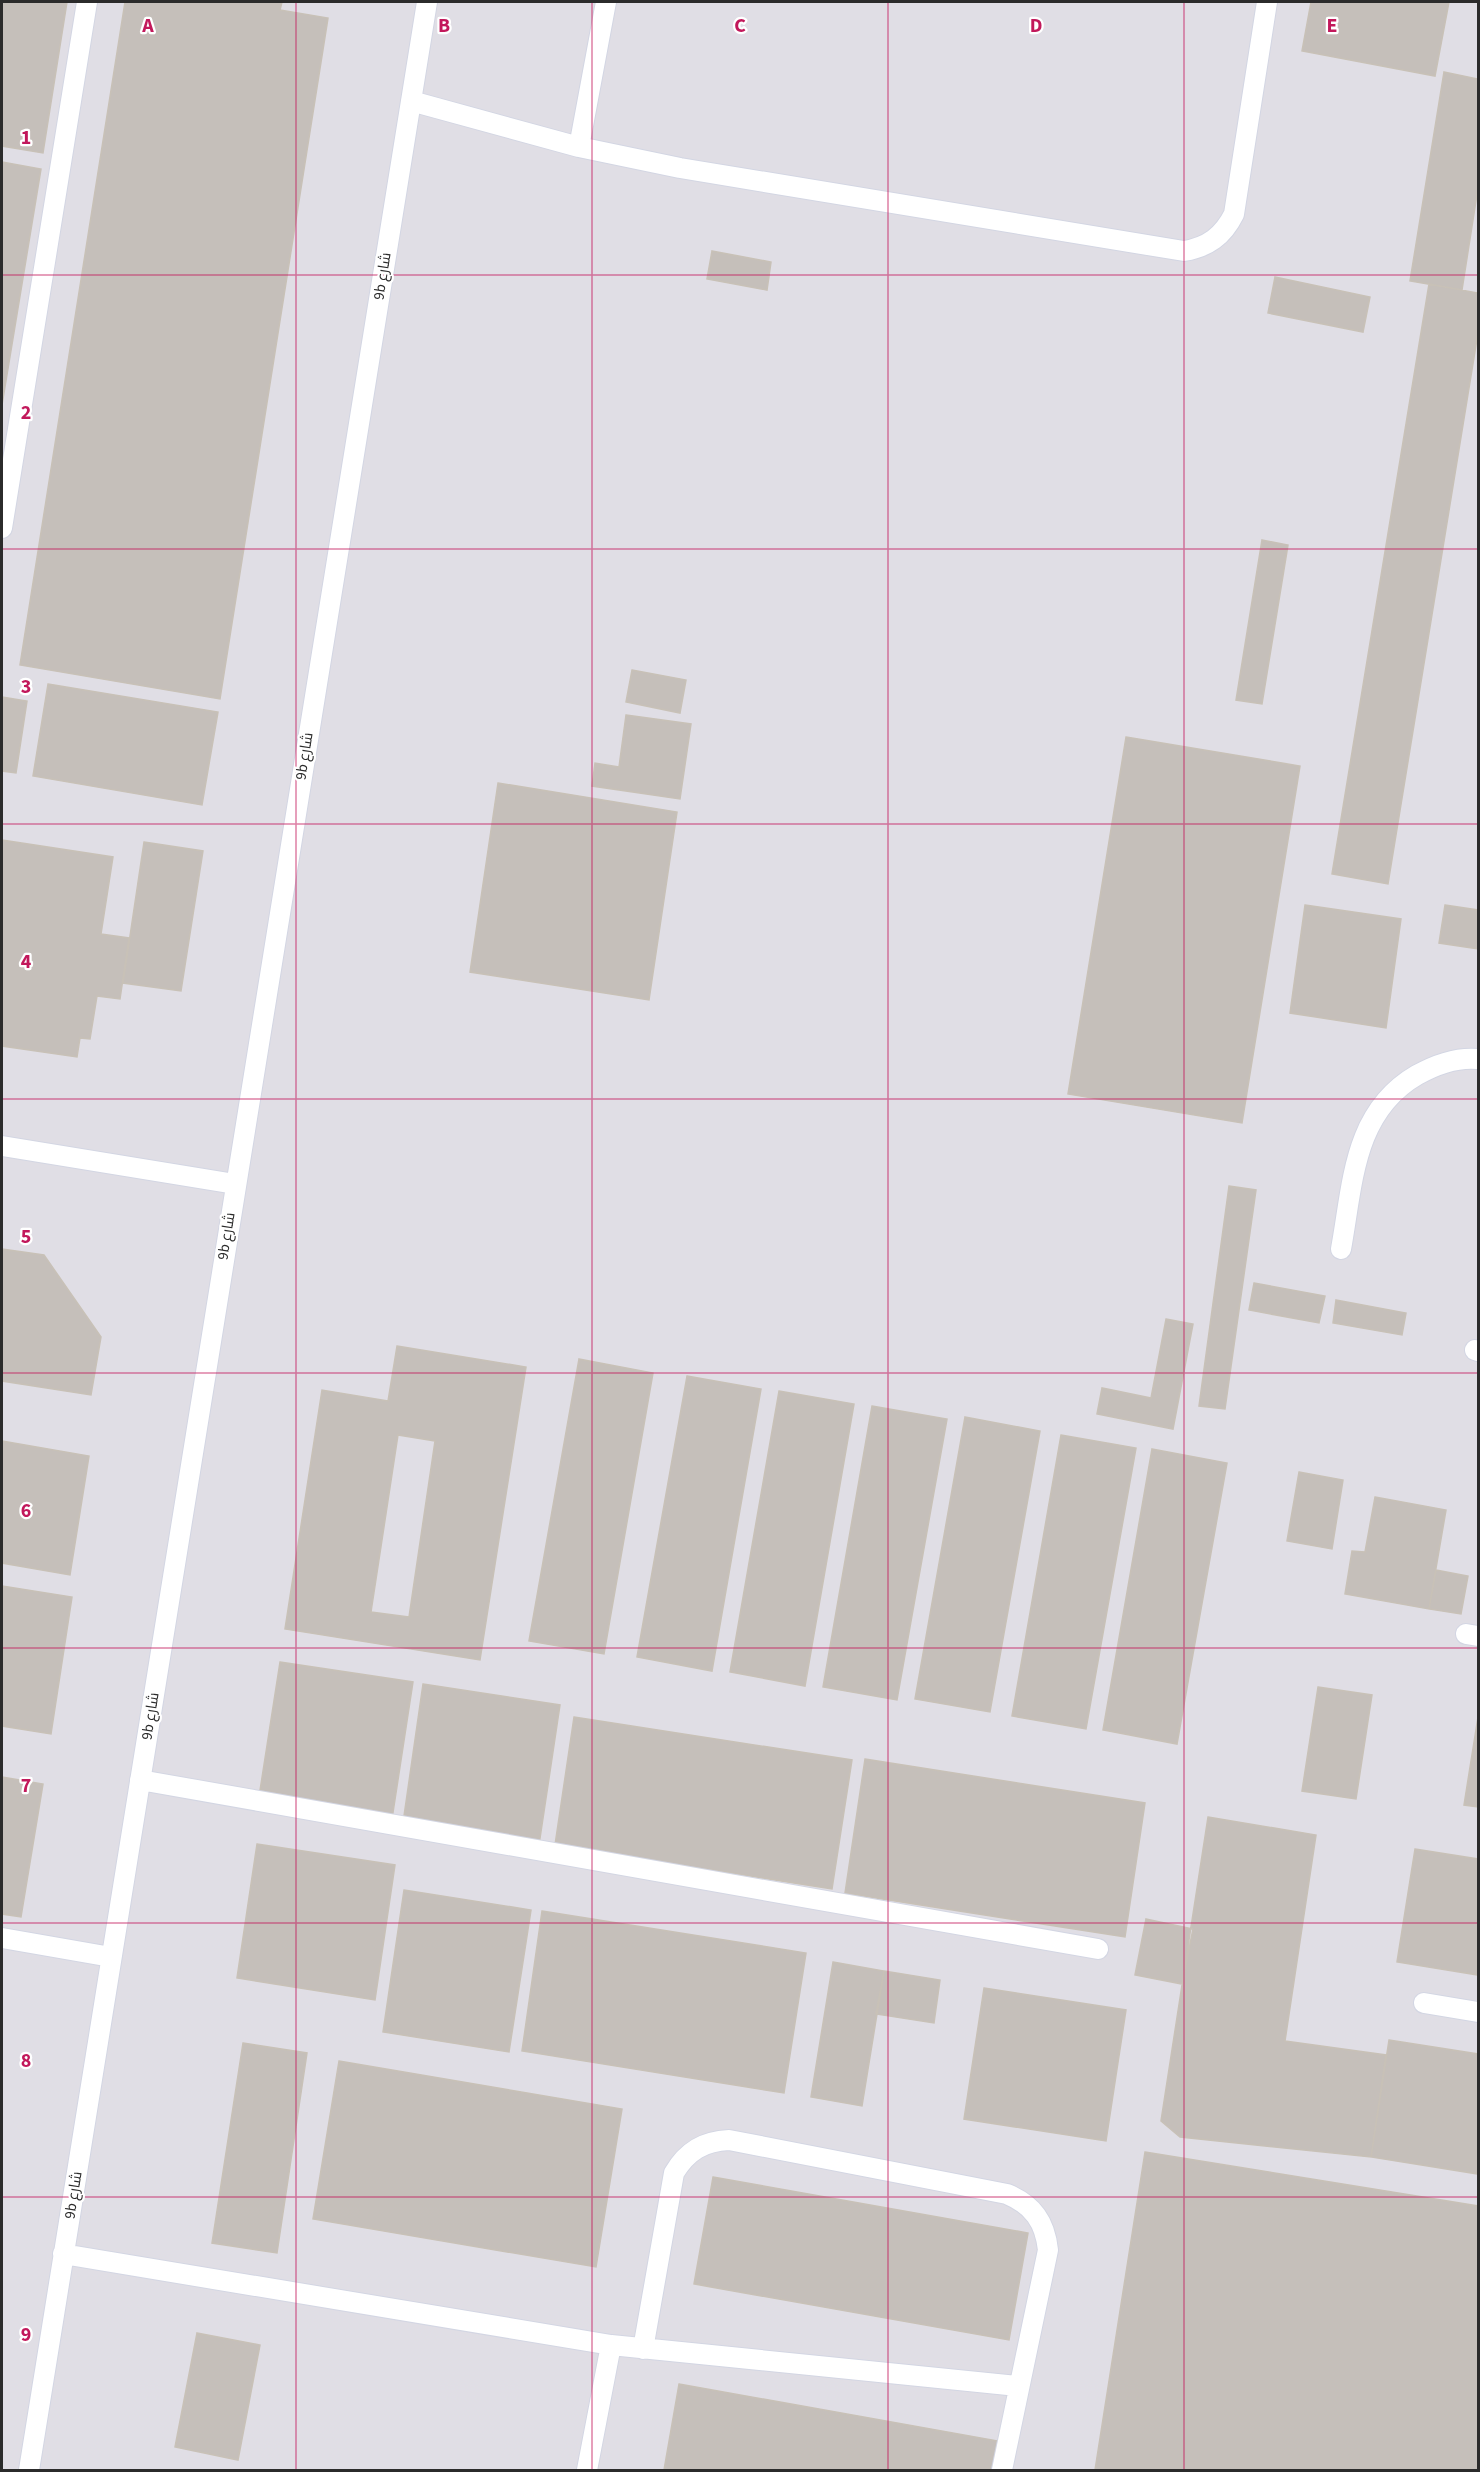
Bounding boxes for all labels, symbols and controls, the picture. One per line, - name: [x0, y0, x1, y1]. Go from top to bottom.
- text: A: [141, 12, 154, 40]
- text: B: [438, 12, 450, 40]
- text: C: [734, 12, 746, 40]
- text: D: [1030, 12, 1042, 40]
- text: E: [1327, 12, 1337, 40]
- text: 1: [21, 124, 31, 152]
- street label: 9b شارع: [368, 251, 397, 301]
- text: 2: [21, 399, 31, 427]
- text: 3: [21, 673, 31, 701]
- street label: 9b شارع: [290, 731, 319, 781]
- text: 4: [21, 948, 32, 976]
- street label: 9b شارع: [212, 1211, 241, 1261]
- text: 5: [21, 1223, 31, 1251]
- text: 6: [21, 1497, 31, 1525]
- street label: 9b شارع: [136, 1691, 165, 1741]
- text: 7: [21, 1772, 31, 1800]
- text: 8: [21, 2047, 31, 2075]
- street label: 9b شارع: [59, 2170, 88, 2220]
- text: 9: [21, 2321, 31, 2349]

